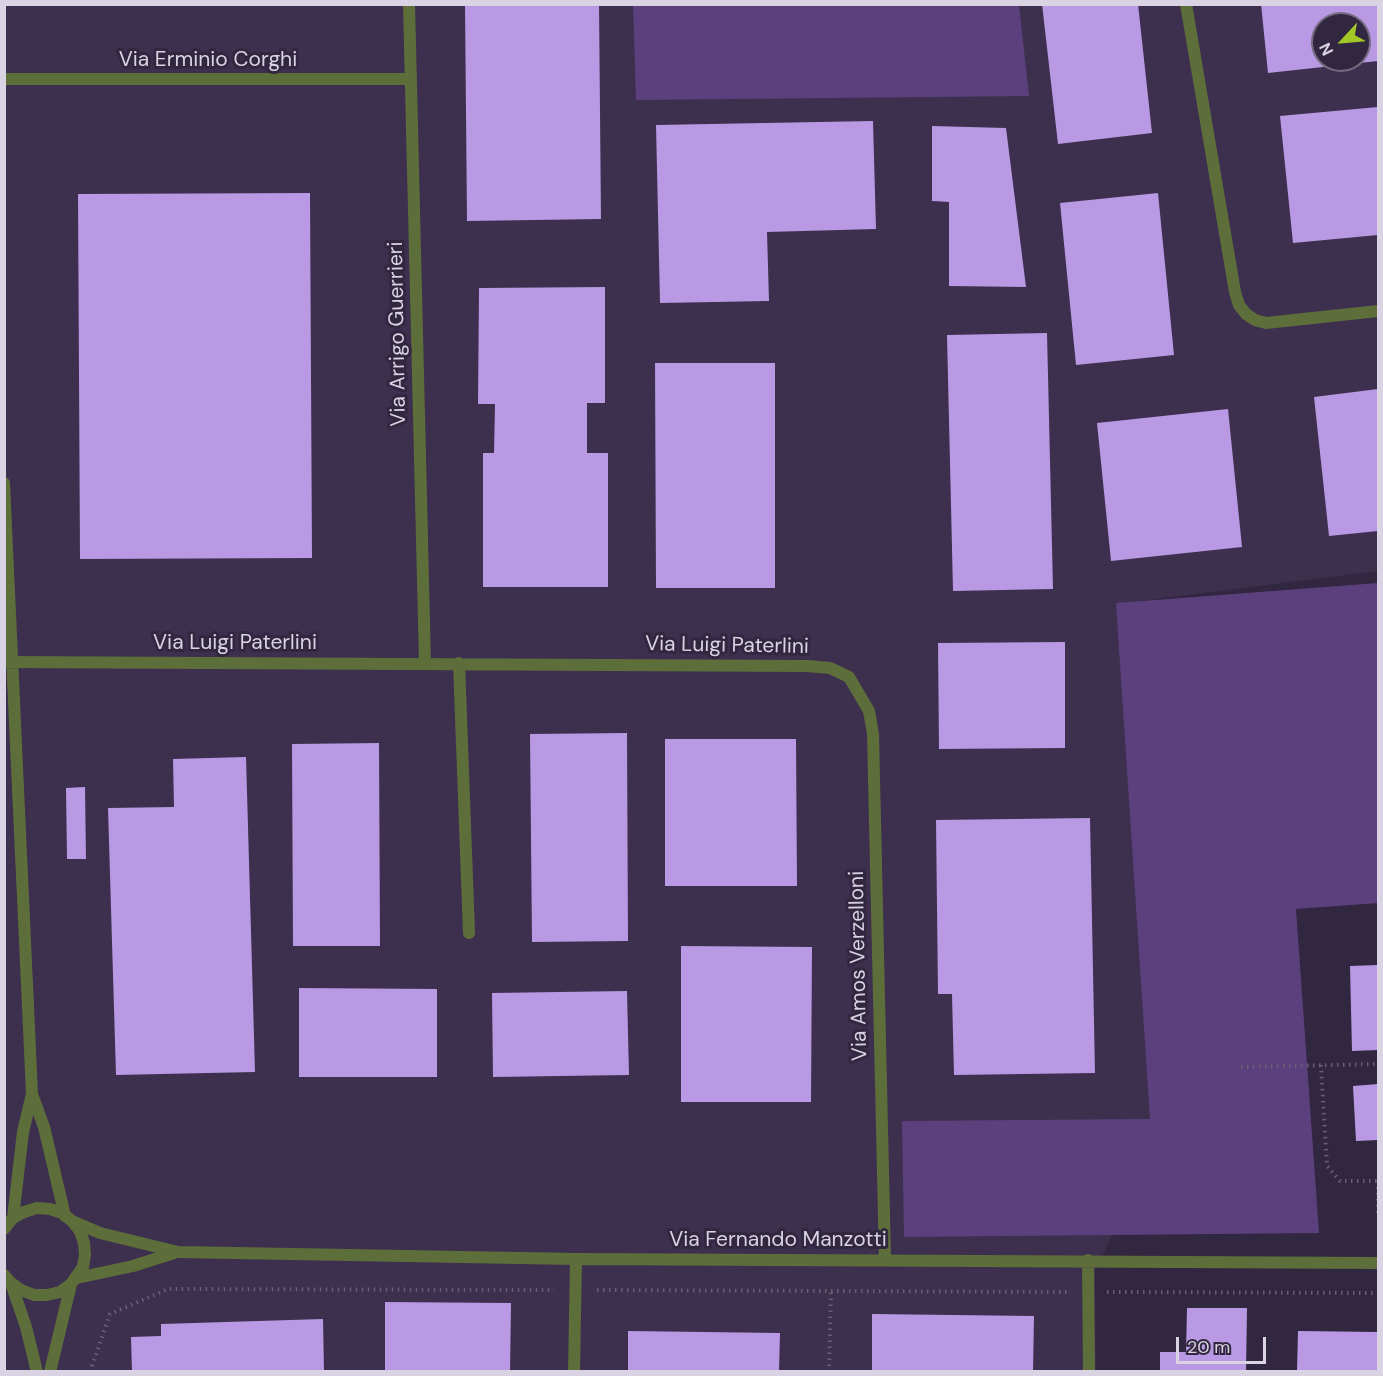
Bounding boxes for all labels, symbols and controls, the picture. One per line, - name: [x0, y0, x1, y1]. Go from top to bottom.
- north arrow: [1311, 12, 1371, 72]
- text: N: [1314, 39, 1338, 59]
- street label: Via Erminio Corghi: [119, 47, 297, 73]
- street label: Via Arrigo Guerrieri: [384, 241, 412, 427]
- street label: Via Luigi Paterlini: [153, 630, 317, 656]
- street label: Via Luigi Paterlini: [645, 632, 809, 660]
- street label: Via Amos Verzelloni: [845, 871, 873, 1061]
- street label: Via Fernando Manzotti: [669, 1227, 887, 1253]
- scale bar: [1179, 1325, 1269, 1363]
- text: 20 m: [1187, 1335, 1230, 1359]

